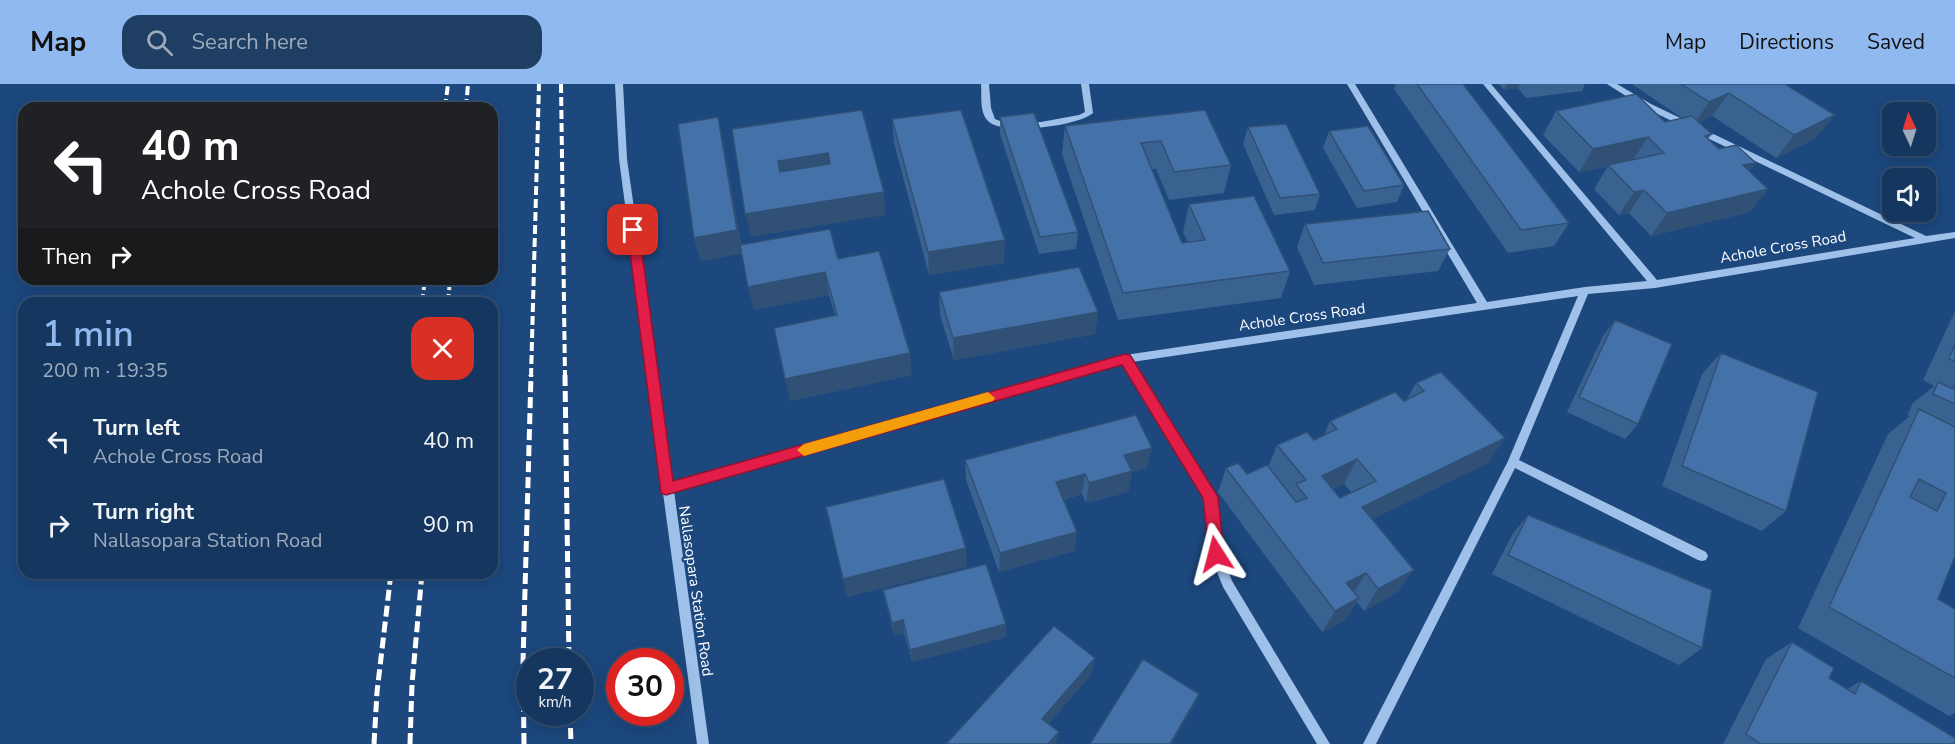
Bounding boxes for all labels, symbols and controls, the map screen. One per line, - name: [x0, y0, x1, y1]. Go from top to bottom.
- search box: [122, 15, 542, 69]
- text: Map: [30, 23, 86, 61]
- icon: search: [143, 26, 176, 59]
- text: Search here: [191, 27, 308, 57]
- text: Map: [1665, 28, 1706, 56]
- text: Directions: [1739, 28, 1834, 56]
- text: Saved: [1867, 28, 1925, 56]
- north arrow: [1882, 102, 1936, 156]
- map controls: [1882, 102, 1936, 222]
- text: 40 m: [141, 118, 240, 175]
- icon: left: [42, 126, 120, 204]
- button: sound: [1882, 168, 1936, 222]
- text: Achole Cross Road: [141, 172, 371, 209]
- pin: [607, 204, 658, 255]
- icon: arrive: [616, 213, 649, 246]
- street label: Achole Cross Road: [1718, 226, 1848, 268]
- icon: right: [104, 240, 137, 273]
- text: Then: [42, 242, 92, 272]
- street label: Achole Cross Road: [1237, 298, 1367, 336]
- text: 1 min: [42, 310, 134, 359]
- button: close: [411, 317, 474, 380]
- text: 200 m · 19:35: [42, 357, 168, 384]
- text: Turn left: [93, 413, 180, 443]
- icon: left: [42, 425, 75, 458]
- text: 40 m: [423, 426, 474, 456]
- text: Achole Cross Road: [93, 443, 263, 470]
- text: Turn right: [93, 497, 194, 527]
- street label: Nallasopara Station Road: [674, 504, 718, 678]
- icon: right: [42, 509, 75, 542]
- text: 90 m: [423, 510, 474, 540]
- position arrow: [1184, 522, 1248, 586]
- text: Nallasopara Station Road: [93, 527, 322, 554]
- speed limit sign: 30: [606, 648, 684, 726]
- text: 27: [537, 659, 573, 700]
- text: km/h: [538, 692, 572, 712]

